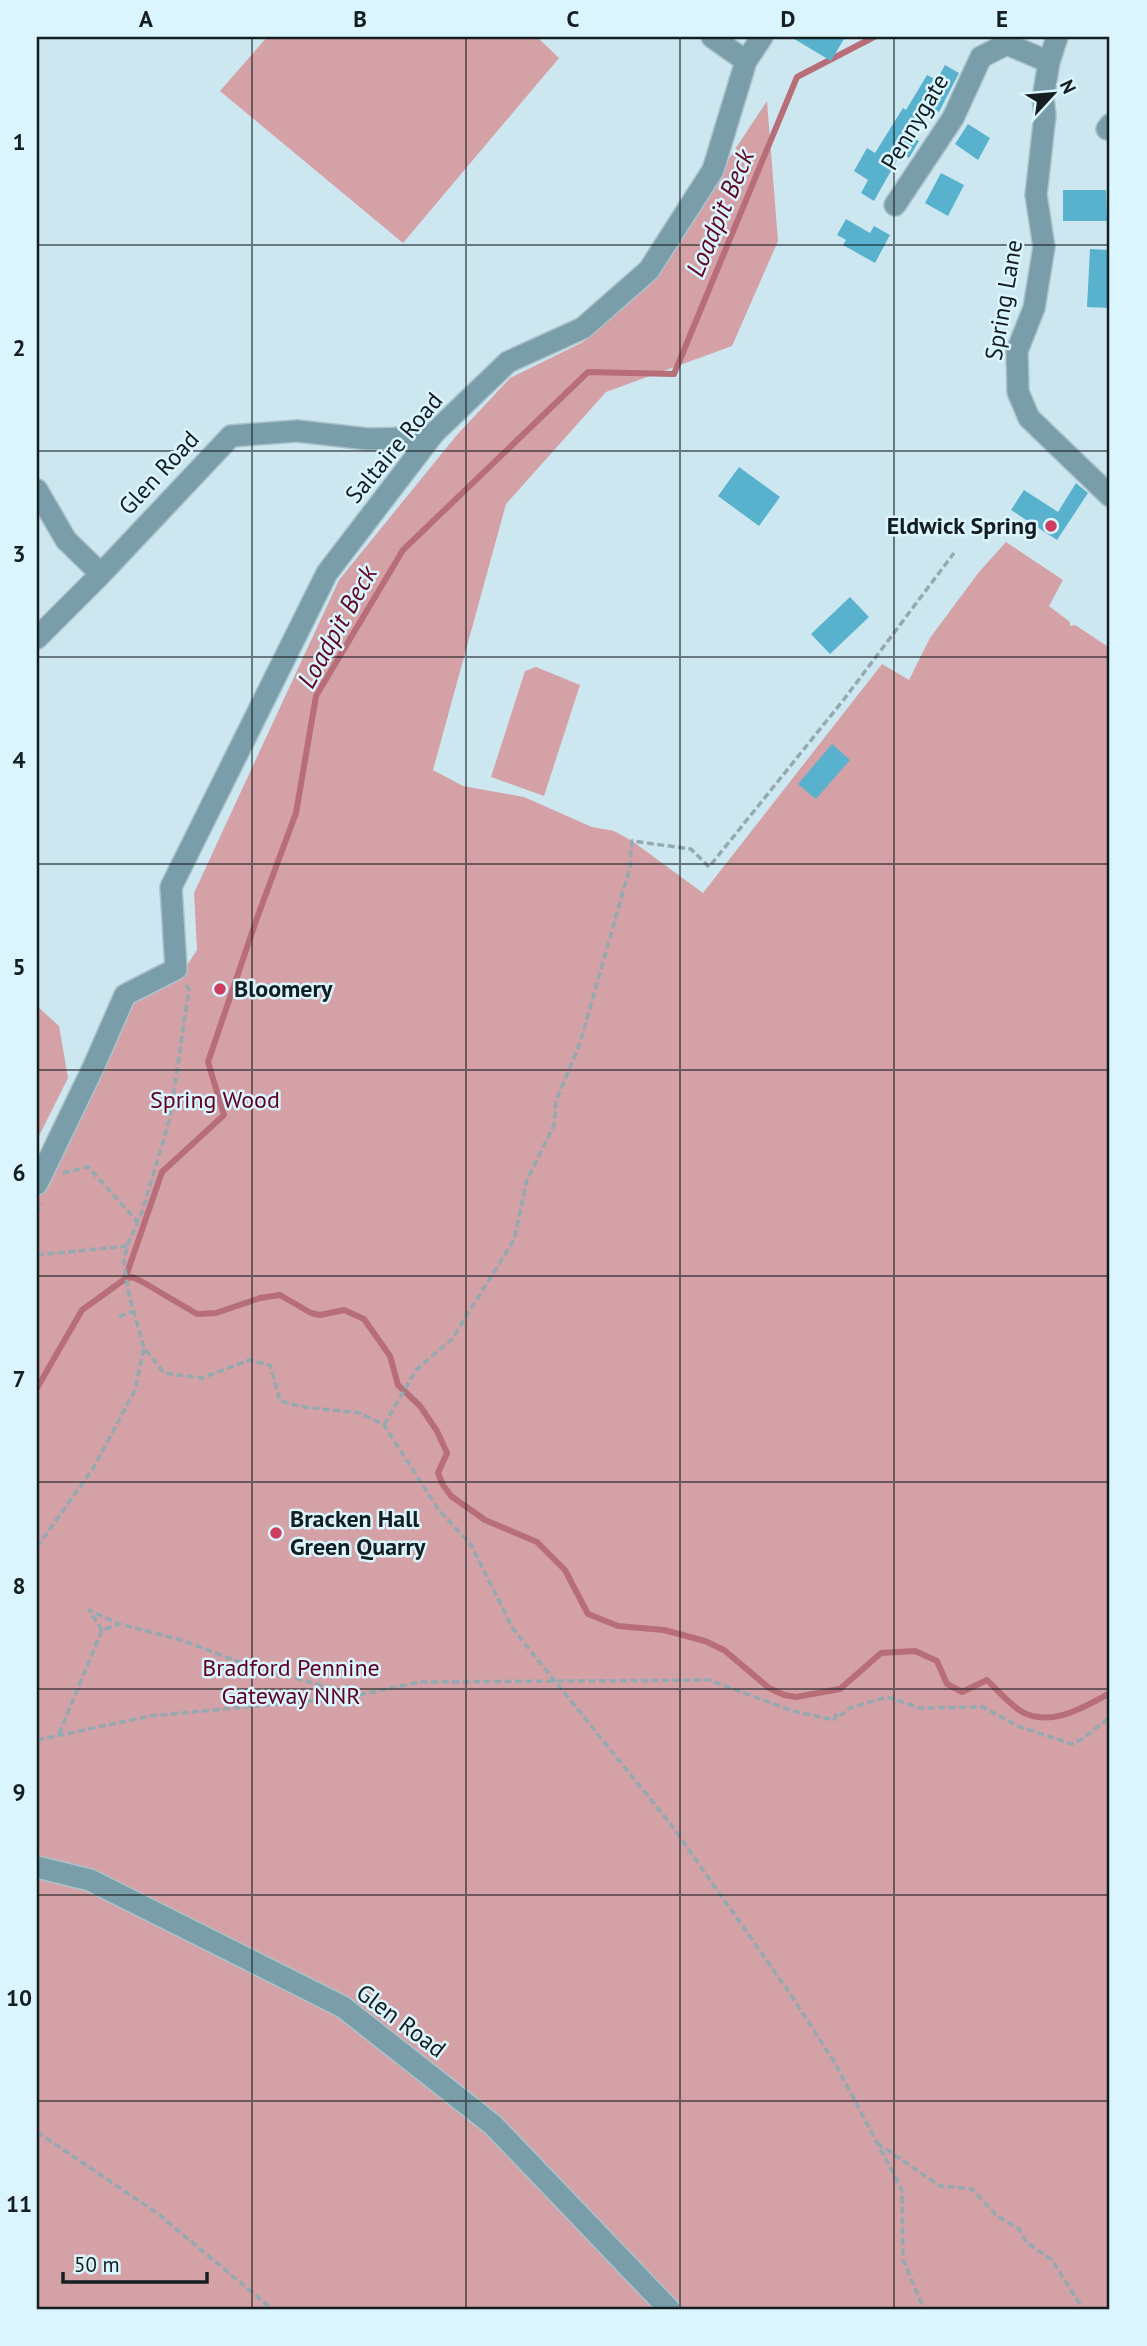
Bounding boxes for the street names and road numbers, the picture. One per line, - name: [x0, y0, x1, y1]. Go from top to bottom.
- street label: Pennygate: [874, 68, 955, 175]
- street label: Spring Lane: [978, 237, 1029, 363]
- street label: Saltaire Road: [338, 386, 449, 510]
- street label: Glen Road: [112, 424, 206, 521]
- street label: Glen Road: [350, 1977, 452, 2064]

